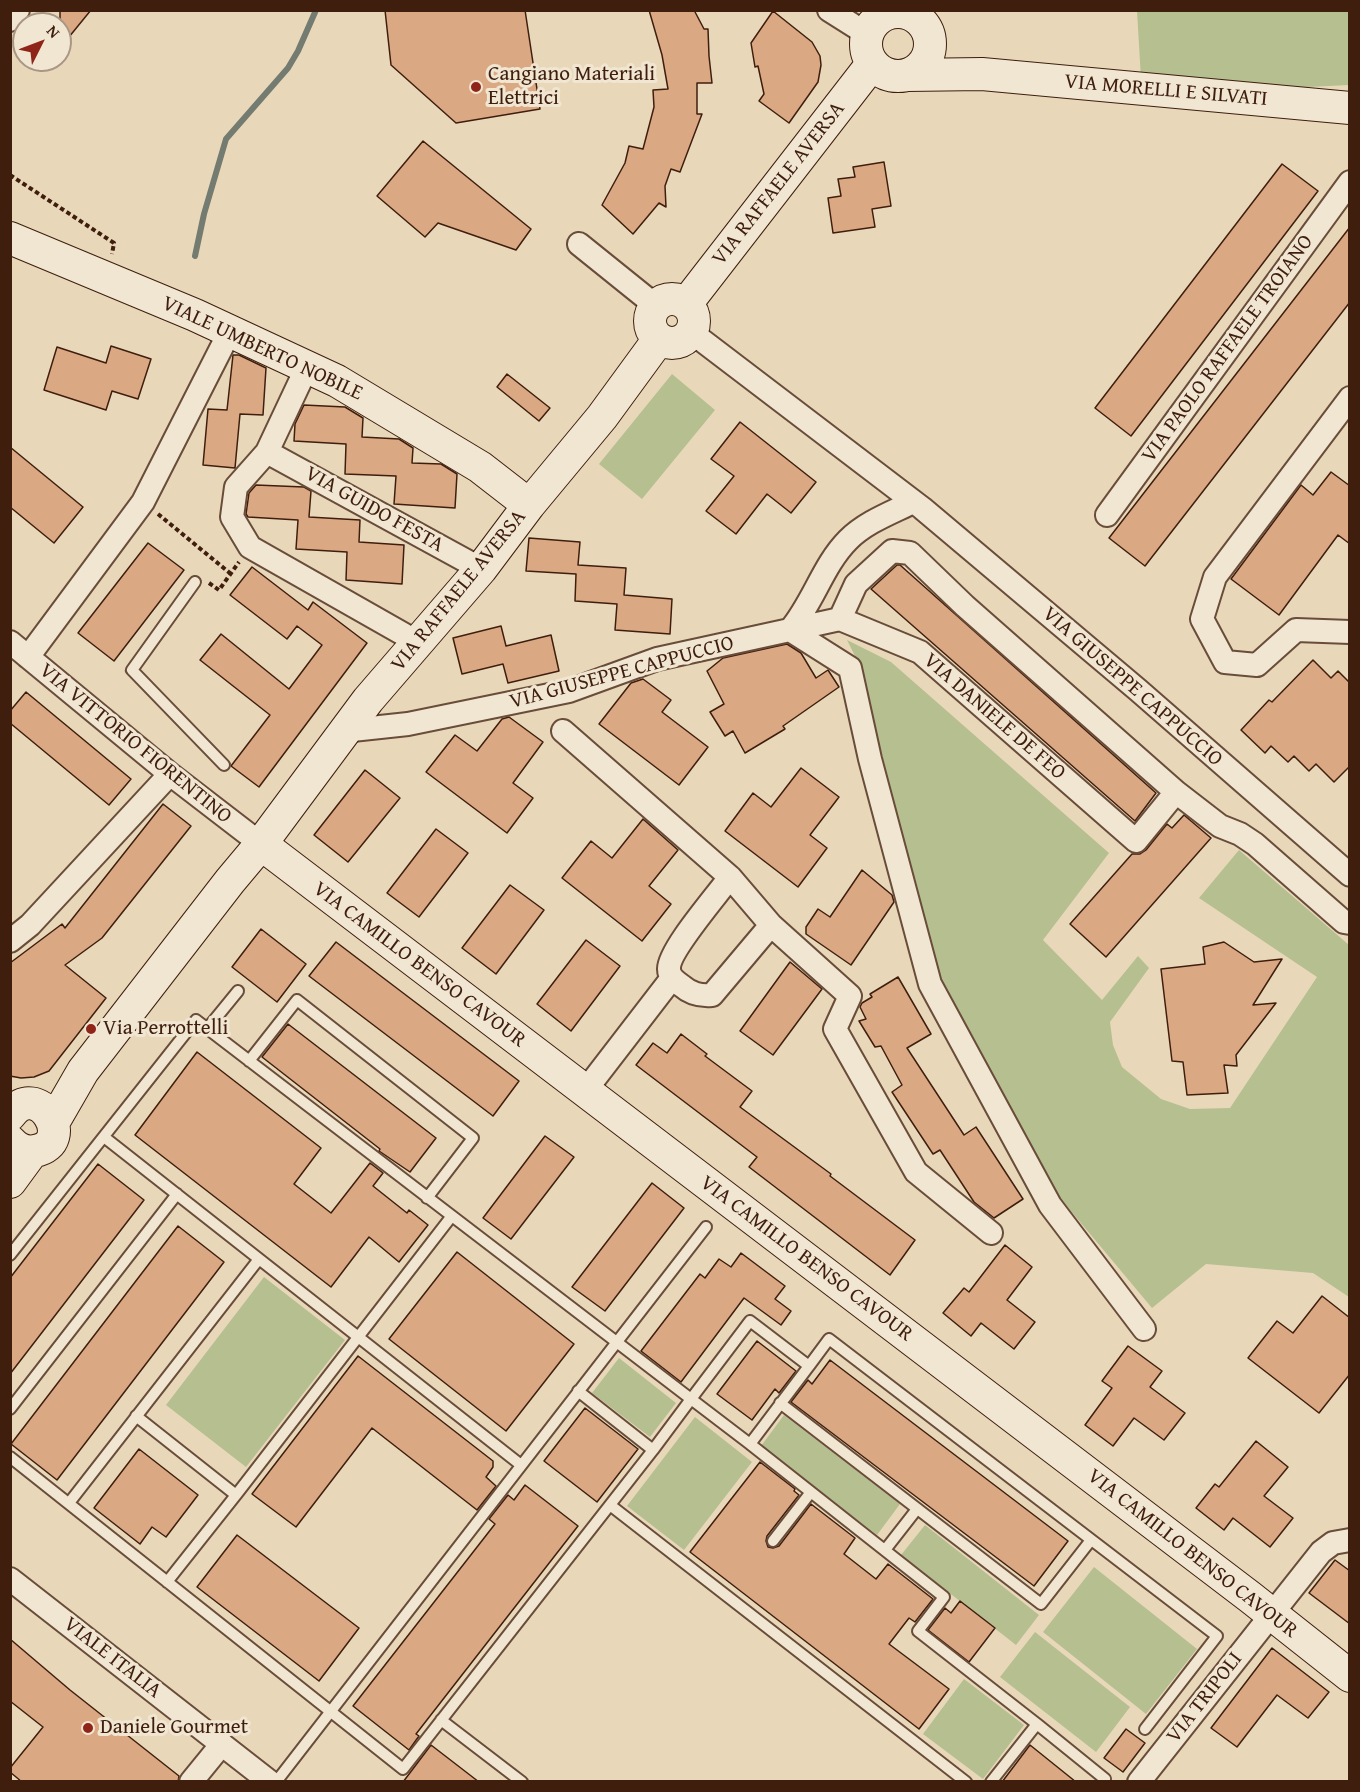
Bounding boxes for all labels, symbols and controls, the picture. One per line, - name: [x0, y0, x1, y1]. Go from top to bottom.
- north arrow: [12, 12, 72, 72]
- text: N: [41, 19, 66, 43]
- place label: Cangiano Materiali Elettrici: [488, 62, 655, 112]
- street label: VIA MORELLI E SILVATI: [1063, 70, 1269, 112]
- marker: Cangiano Materiali Elettrici: [469, 80, 483, 94]
- street label: VIA RAFFAELE AVERSA: [707, 97, 851, 271]
- street label: VIA PAOLO RAFFAELE TROIANO: [1137, 230, 1319, 468]
- street label: VIALE UMBERTO NOBILE: [158, 291, 366, 407]
- street label: VIA GUIDO FESTA: [300, 461, 448, 559]
- street label: VIA RAFFAELE AVERSA: [386, 505, 532, 677]
- street label: VIA GIUSEPPE CAPPUCCIO: [1037, 602, 1227, 772]
- street label: VIA GIUSEPPE CAPPUCCIO: [507, 631, 737, 715]
- street label: VIA DANIELE DE FEO: [918, 648, 1070, 786]
- street label: VIA VITTORIO FIORENTINO: [34, 658, 236, 830]
- street label: VIA CAMILLO BENSO CAVOUR: [308, 877, 530, 1053]
- place label: Via Perrottelli: [103, 1016, 228, 1042]
- marker: Via Perrottelli: [84, 1022, 98, 1036]
- street label: VIA CAMILLO BENSO CAVOUR: [695, 1171, 917, 1347]
- street label: VIA CAMILLO BENSO CAVOUR: [1082, 1464, 1302, 1644]
- street label: VIALE ITALIA: [58, 1612, 166, 1704]
- street label: VIA TRIPOLI: [1162, 1647, 1248, 1749]
- place label: Daniele Gourmet: [100, 1715, 248, 1741]
- marker: Daniele Gourmet: [81, 1721, 95, 1735]

